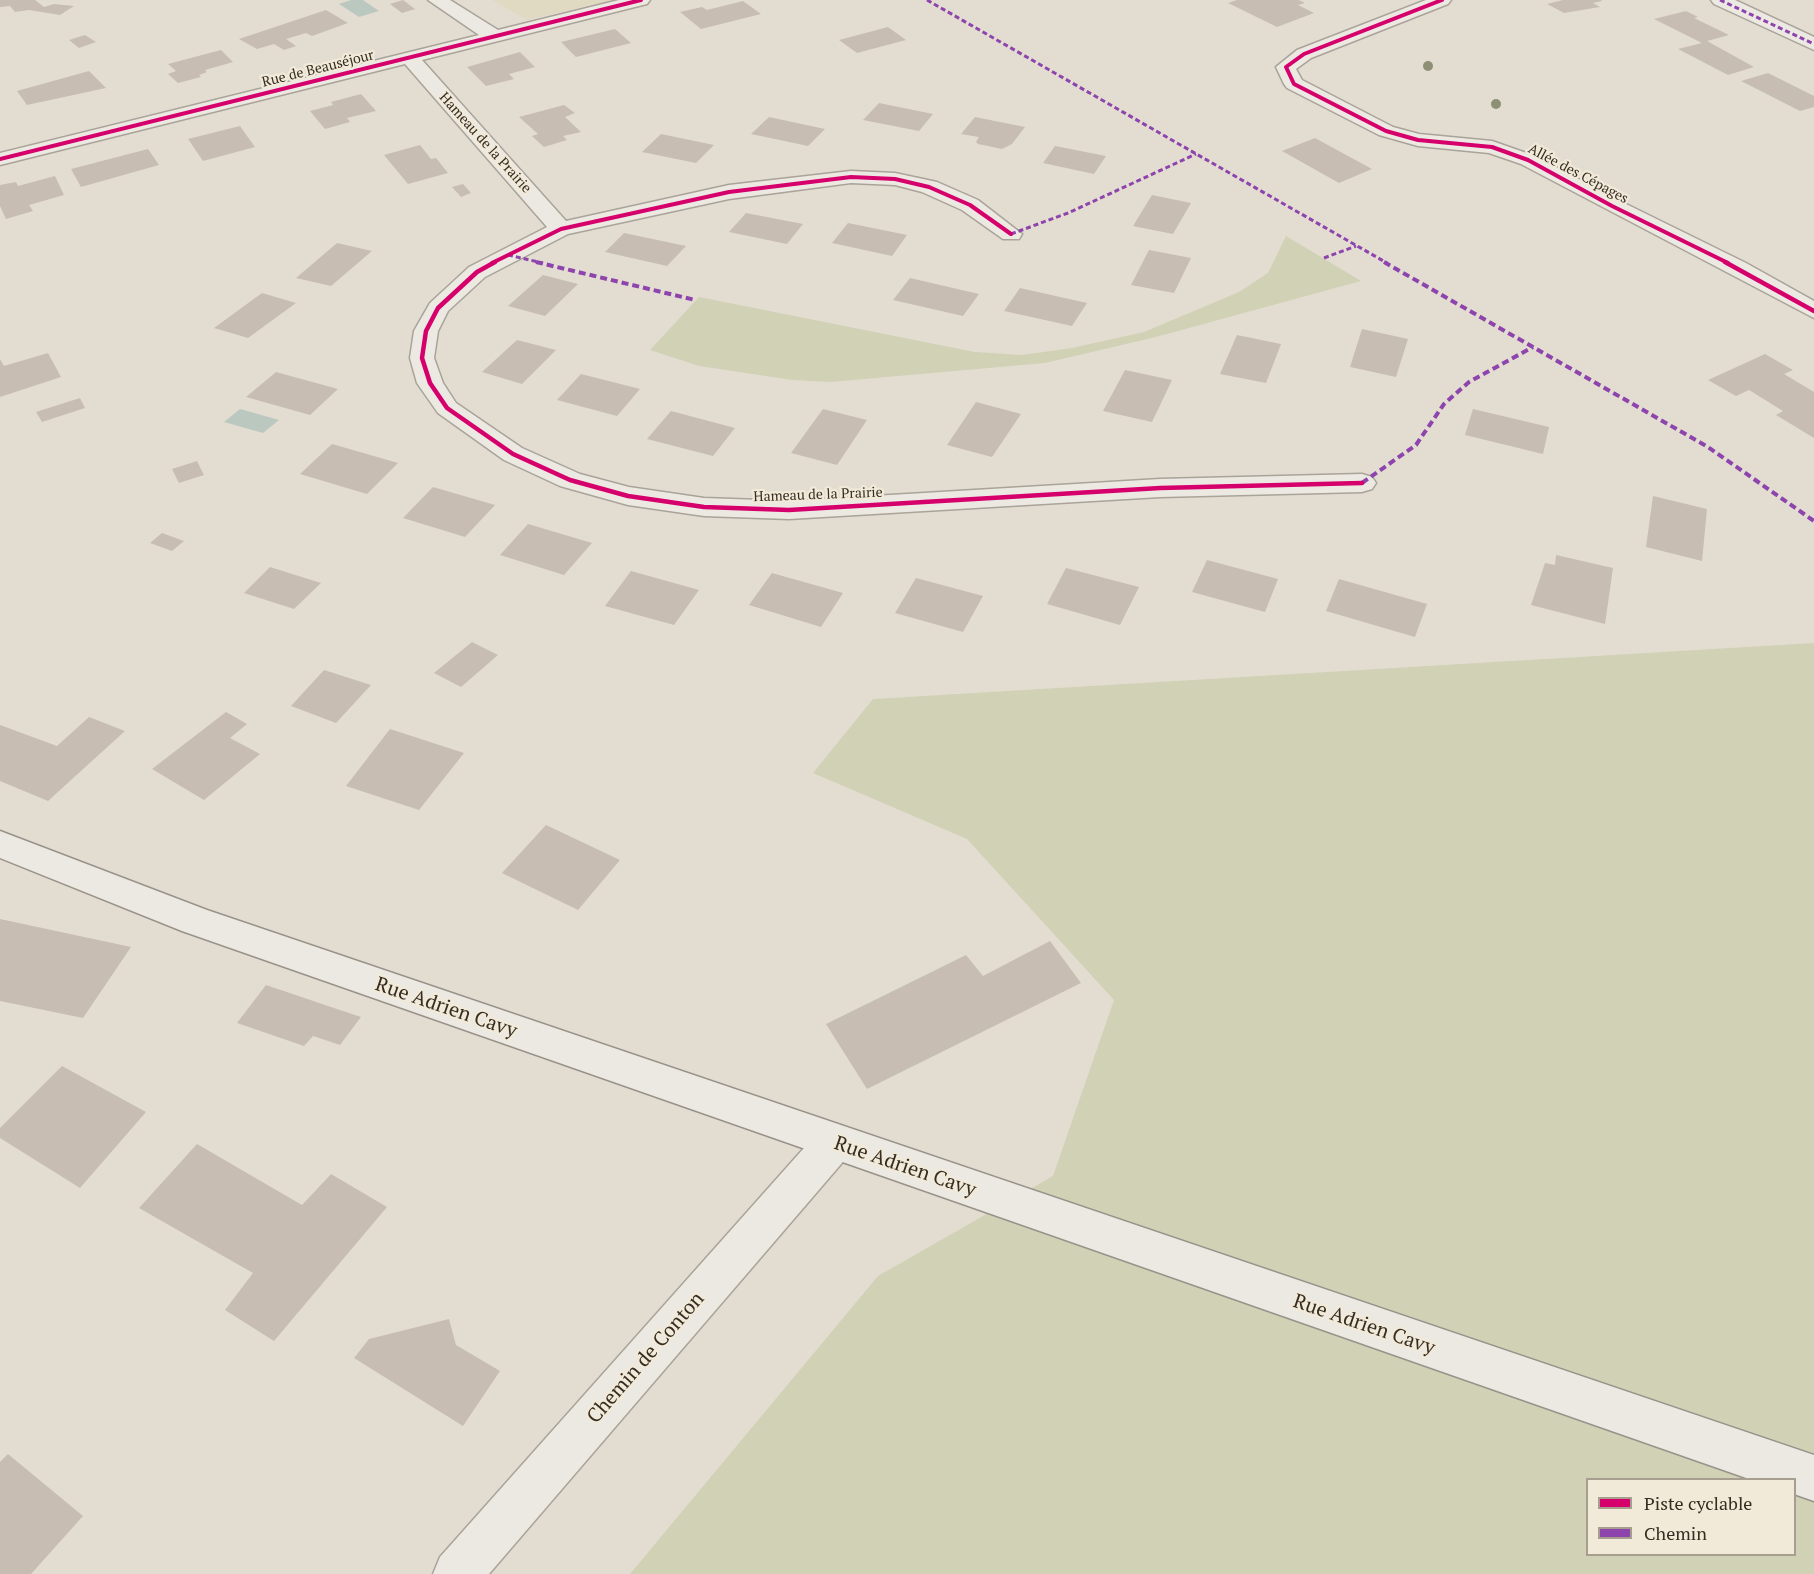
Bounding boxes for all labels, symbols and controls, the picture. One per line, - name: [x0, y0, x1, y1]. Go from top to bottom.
- street label: Rue de Beauséjour: [260, 47, 376, 91]
- street label: Hameau de la Prairie: [435, 89, 535, 197]
- street label: Allée des Cépages: [1525, 141, 1631, 207]
- street label: Hameau de la Prairie: [753, 484, 883, 506]
- street label: Rue Adrien Cavy: [372, 973, 520, 1043]
- street label: Rue Adrien Cavy: [831, 1132, 979, 1202]
- street label: Chemin de Conton: [582, 1287, 710, 1429]
- street label: Rue Adrien Cavy: [1290, 1290, 1438, 1360]
- legend: [1586, 1478, 1796, 1556]
- text: Piste cyclable: [1644, 1491, 1752, 1515]
- text: Chemin: [1644, 1521, 1707, 1545]

